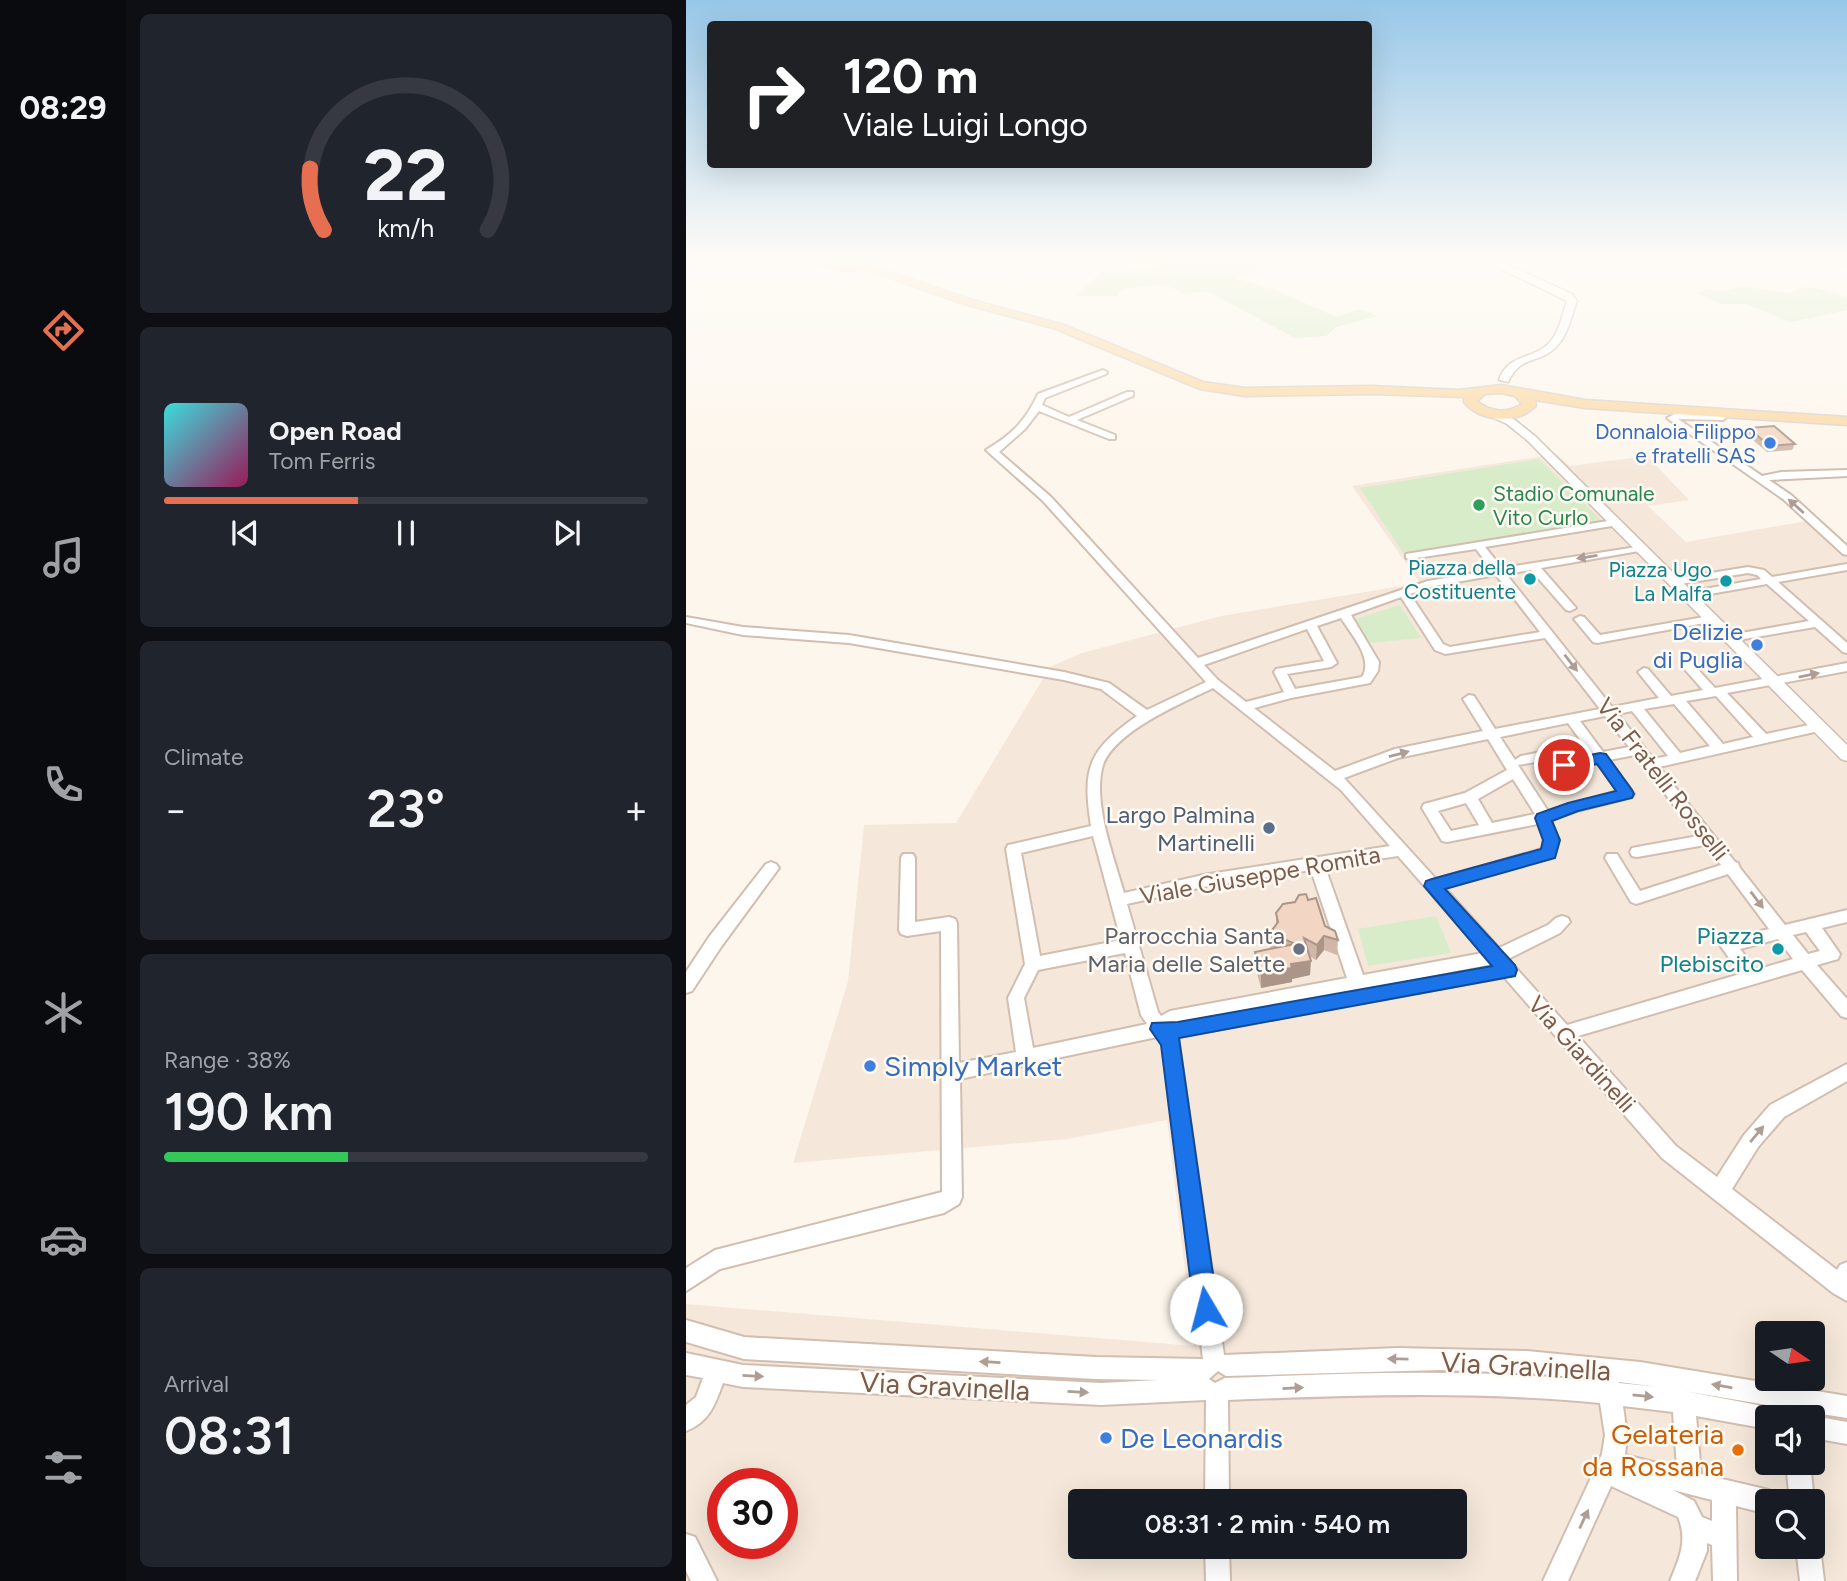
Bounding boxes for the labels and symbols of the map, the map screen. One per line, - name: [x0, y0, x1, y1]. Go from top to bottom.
- place label: Donnaloia Filippo e fratelli SAS: [1595, 419, 1756, 468]
- marker: Donnaloia Filippo e fratelli SAS: [1762, 435, 1778, 451]
- place label: Stadio Comunale Vito Curlo: [1493, 481, 1654, 530]
- marker: Stadio Comunale Vito Curlo: [1471, 497, 1487, 513]
- one-way arrow: [1788, 499, 1805, 515]
- one-way arrow: [1576, 552, 1598, 563]
- place label: Piazza della Costituente: [1404, 555, 1516, 604]
- place label: Piazza Ugo La Malfa: [1608, 557, 1712, 606]
- marker: Piazza della Costituente: [1522, 571, 1538, 587]
- marker: Piazza Ugo La Malfa: [1718, 573, 1734, 589]
- place label: Delizie di Puglia: [1653, 617, 1743, 674]
- marker: Delizie di Puglia: [1749, 637, 1765, 653]
- one-way arrow: [1564, 654, 1578, 672]
- one-way arrow: [1798, 669, 1820, 680]
- street label: Via Fratelli Rosselli: [1591, 692, 1735, 866]
- pin: [1534, 735, 1594, 795]
- one-way arrow: [1389, 748, 1411, 759]
- place label: Largo Palmina Martinelli: [1105, 800, 1255, 857]
- marker: Largo Palmina Martinelli: [1261, 820, 1277, 836]
- street label: Viale Giuseppe Romita: [1137, 840, 1383, 910]
- one-way arrow: [1750, 890, 1765, 908]
- place label: Parrocchia Santa Maria delle Salette: [1087, 921, 1285, 978]
- place label: Piazza Plebiscito: [1659, 921, 1764, 978]
- marker: Parrocchia Santa Maria delle Salette: [1291, 941, 1307, 957]
- marker: Piazza Plebiscito: [1770, 941, 1786, 957]
- street label: Via Giardinelli: [1522, 990, 1642, 1118]
- place label: Simply Market: [884, 1049, 1062, 1083]
- marker: Simply Market: [862, 1058, 878, 1074]
- one-way arrow: [1749, 1125, 1765, 1143]
- position arrow: [1169, 1272, 1243, 1346]
- north arrow: [1755, 1321, 1825, 1391]
- street label: Via Gravinella: [1440, 1345, 1612, 1387]
- one-way arrow: [1387, 1354, 1409, 1365]
- one-way arrow: [979, 1356, 1001, 1367]
- street label: Via Gravinella: [859, 1365, 1031, 1407]
- one-way arrow: [742, 1371, 764, 1382]
- one-way arrow: [1711, 1380, 1733, 1391]
- one-way arrow: [1283, 1382, 1305, 1393]
- one-way arrow: [1067, 1387, 1089, 1398]
- one-way arrow: [1632, 1391, 1654, 1402]
- place label: Gelateria da Rossana: [1582, 1417, 1724, 1483]
- place label: De Leonardis: [1120, 1421, 1283, 1455]
- marker: De Leonardis: [1098, 1430, 1114, 1446]
- marker: Gelateria da Rossana: [1730, 1442, 1746, 1458]
- speed limit sign: 30: [707, 1468, 798, 1559]
- one-way arrow: [1578, 1509, 1590, 1529]

